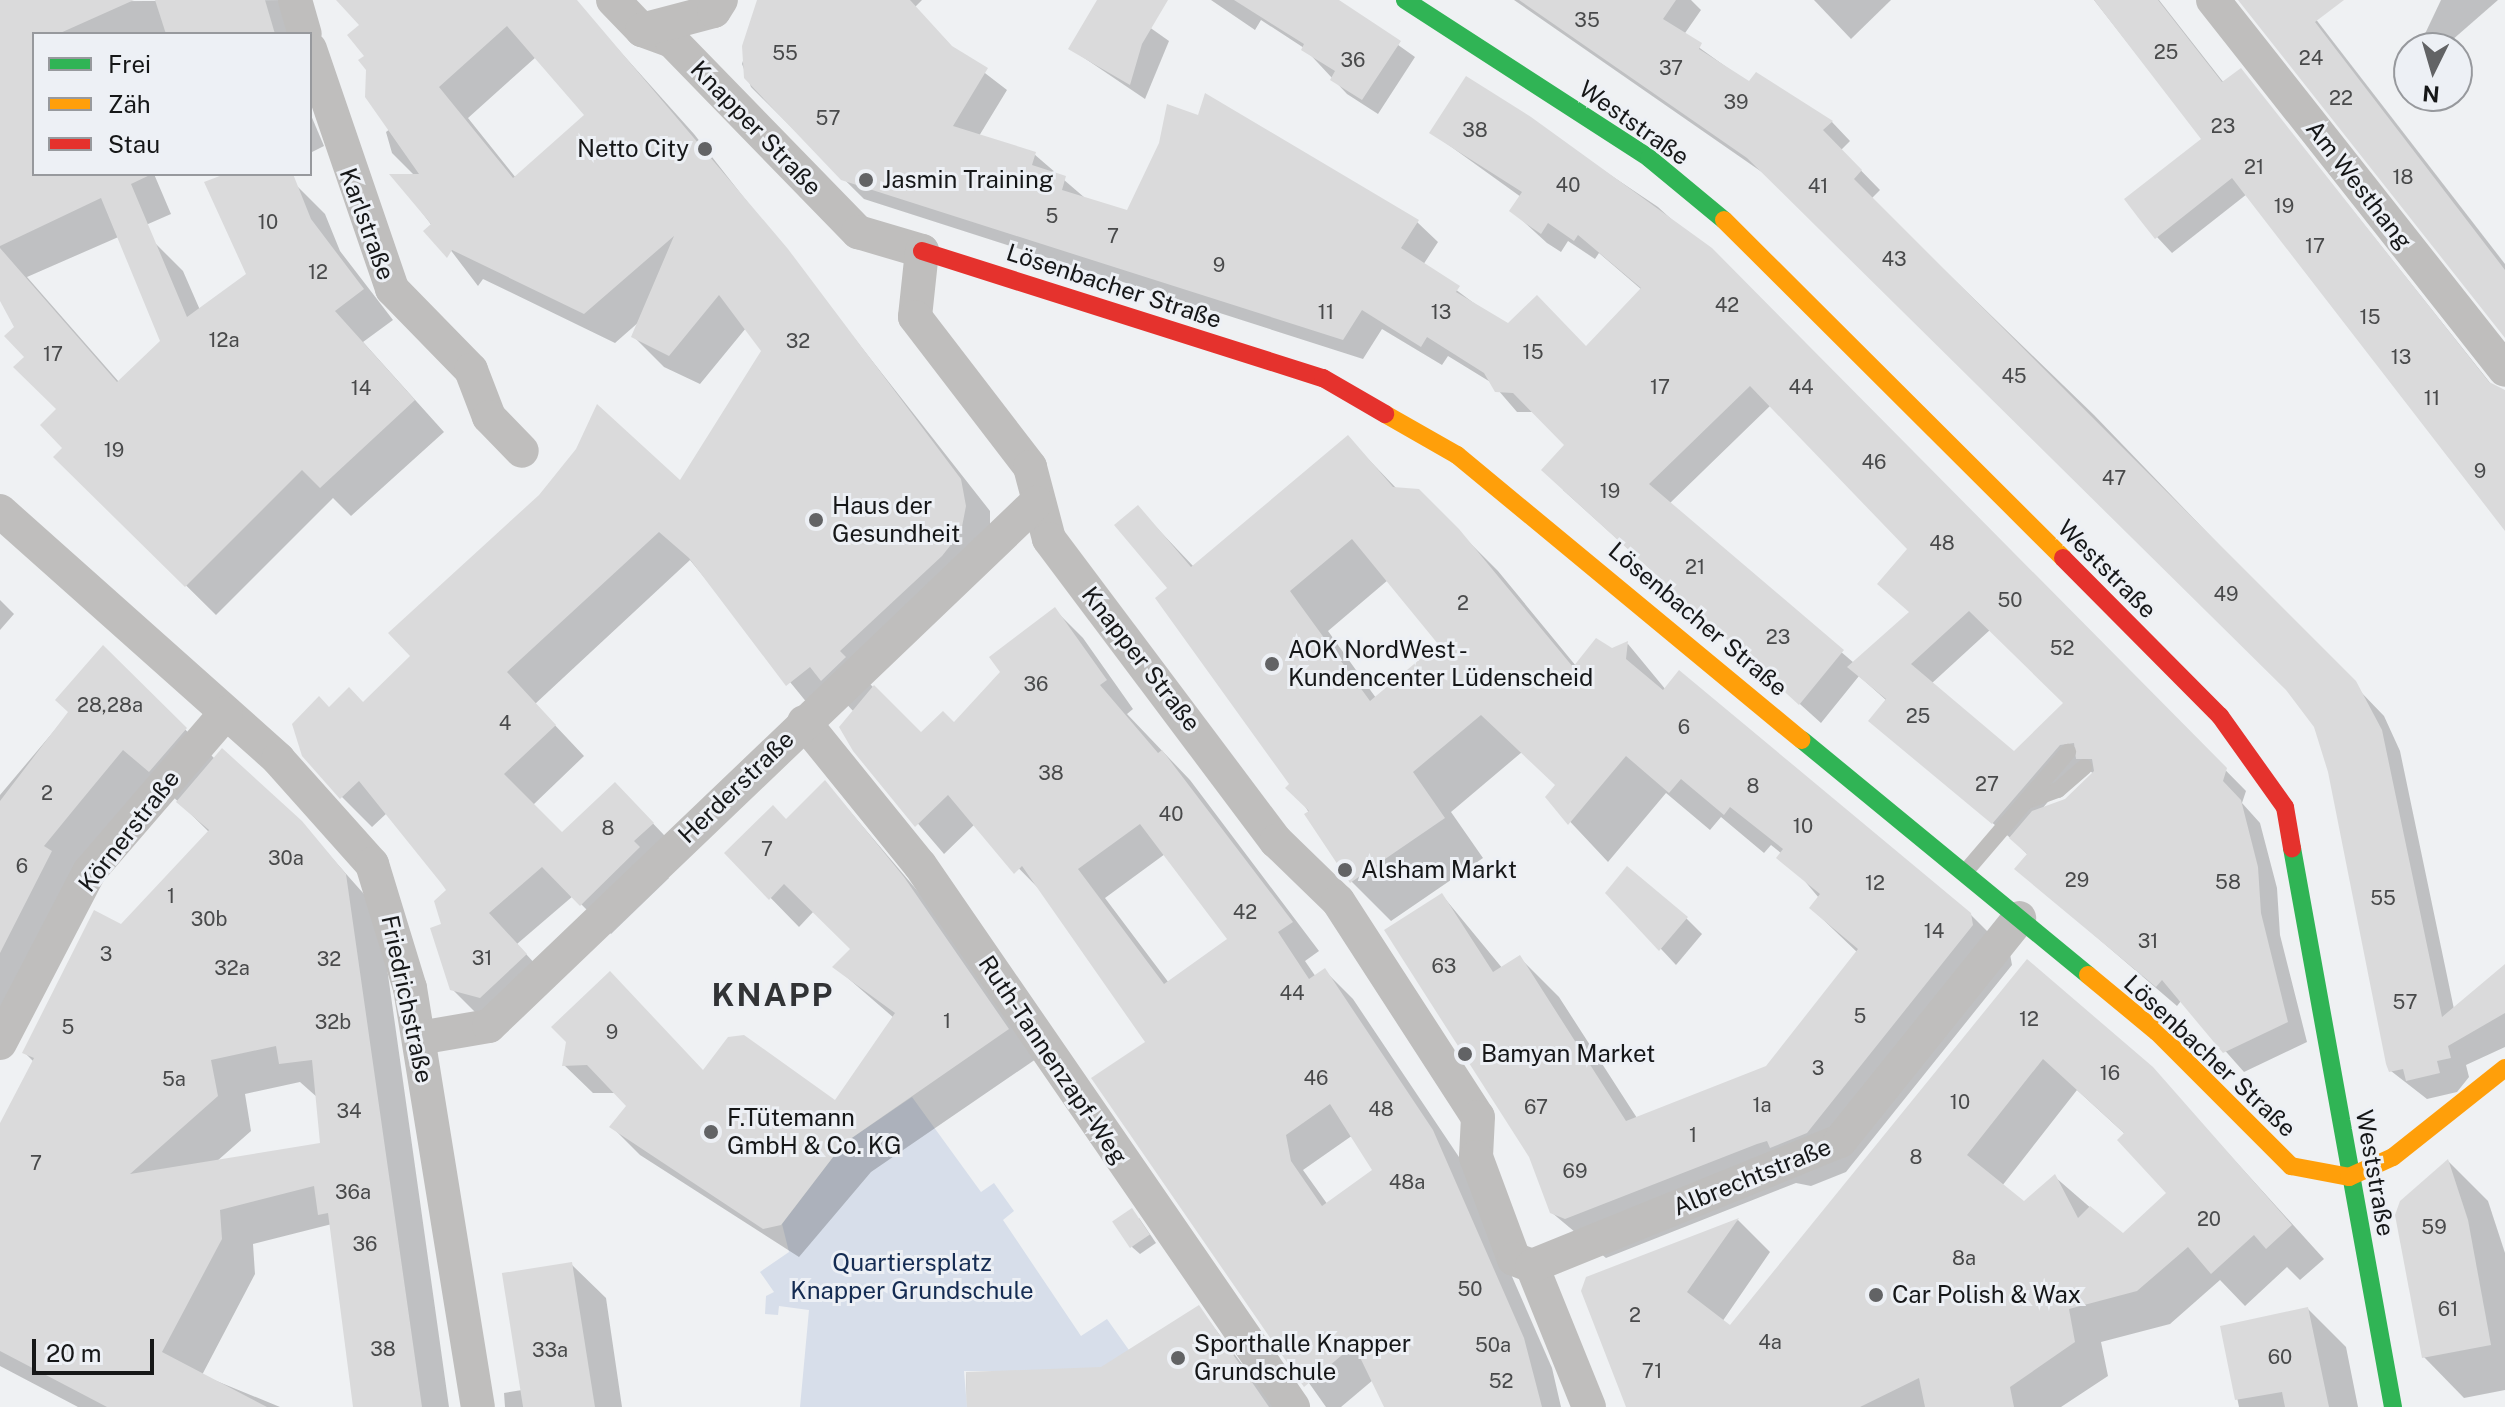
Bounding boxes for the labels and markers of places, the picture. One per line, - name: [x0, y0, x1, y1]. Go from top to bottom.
- place label: Netto City: [577, 135, 689, 163]
- marker: Netto City: [696, 140, 714, 158]
- place label: Jasmin Training: [882, 166, 1054, 194]
- marker: Jasmin Training: [857, 171, 875, 189]
- place label: Haus der Gesundheit: [832, 492, 960, 548]
- marker: Haus der Gesundheit: [807, 511, 825, 529]
- place label: AOK NordWest - Kundencenter Lüdenscheid: [1288, 636, 1593, 692]
- marker: AOK NordWest - Kundencenter Lüdenscheid: [1263, 655, 1281, 673]
- place label: Alsham Markt: [1361, 856, 1517, 884]
- marker: Alsham Markt: [1336, 861, 1354, 879]
- place label: Bamyan Market: [1481, 1040, 1655, 1068]
- marker: Bamyan Market: [1456, 1045, 1474, 1063]
- place label: F.Tütemann GmbH & Co. KG: [727, 1104, 902, 1160]
- marker: F.Tütemann GmbH & Co. KG: [702, 1123, 720, 1141]
- place label: Car Polish & Wax: [1892, 1281, 2082, 1309]
- marker: Car Polish & Wax: [1867, 1286, 1885, 1304]
- place label: Sporthalle Knapper Grundschule: [1194, 1330, 1411, 1386]
- marker: Sporthalle Knapper Grundschule: [1169, 1349, 1187, 1367]

